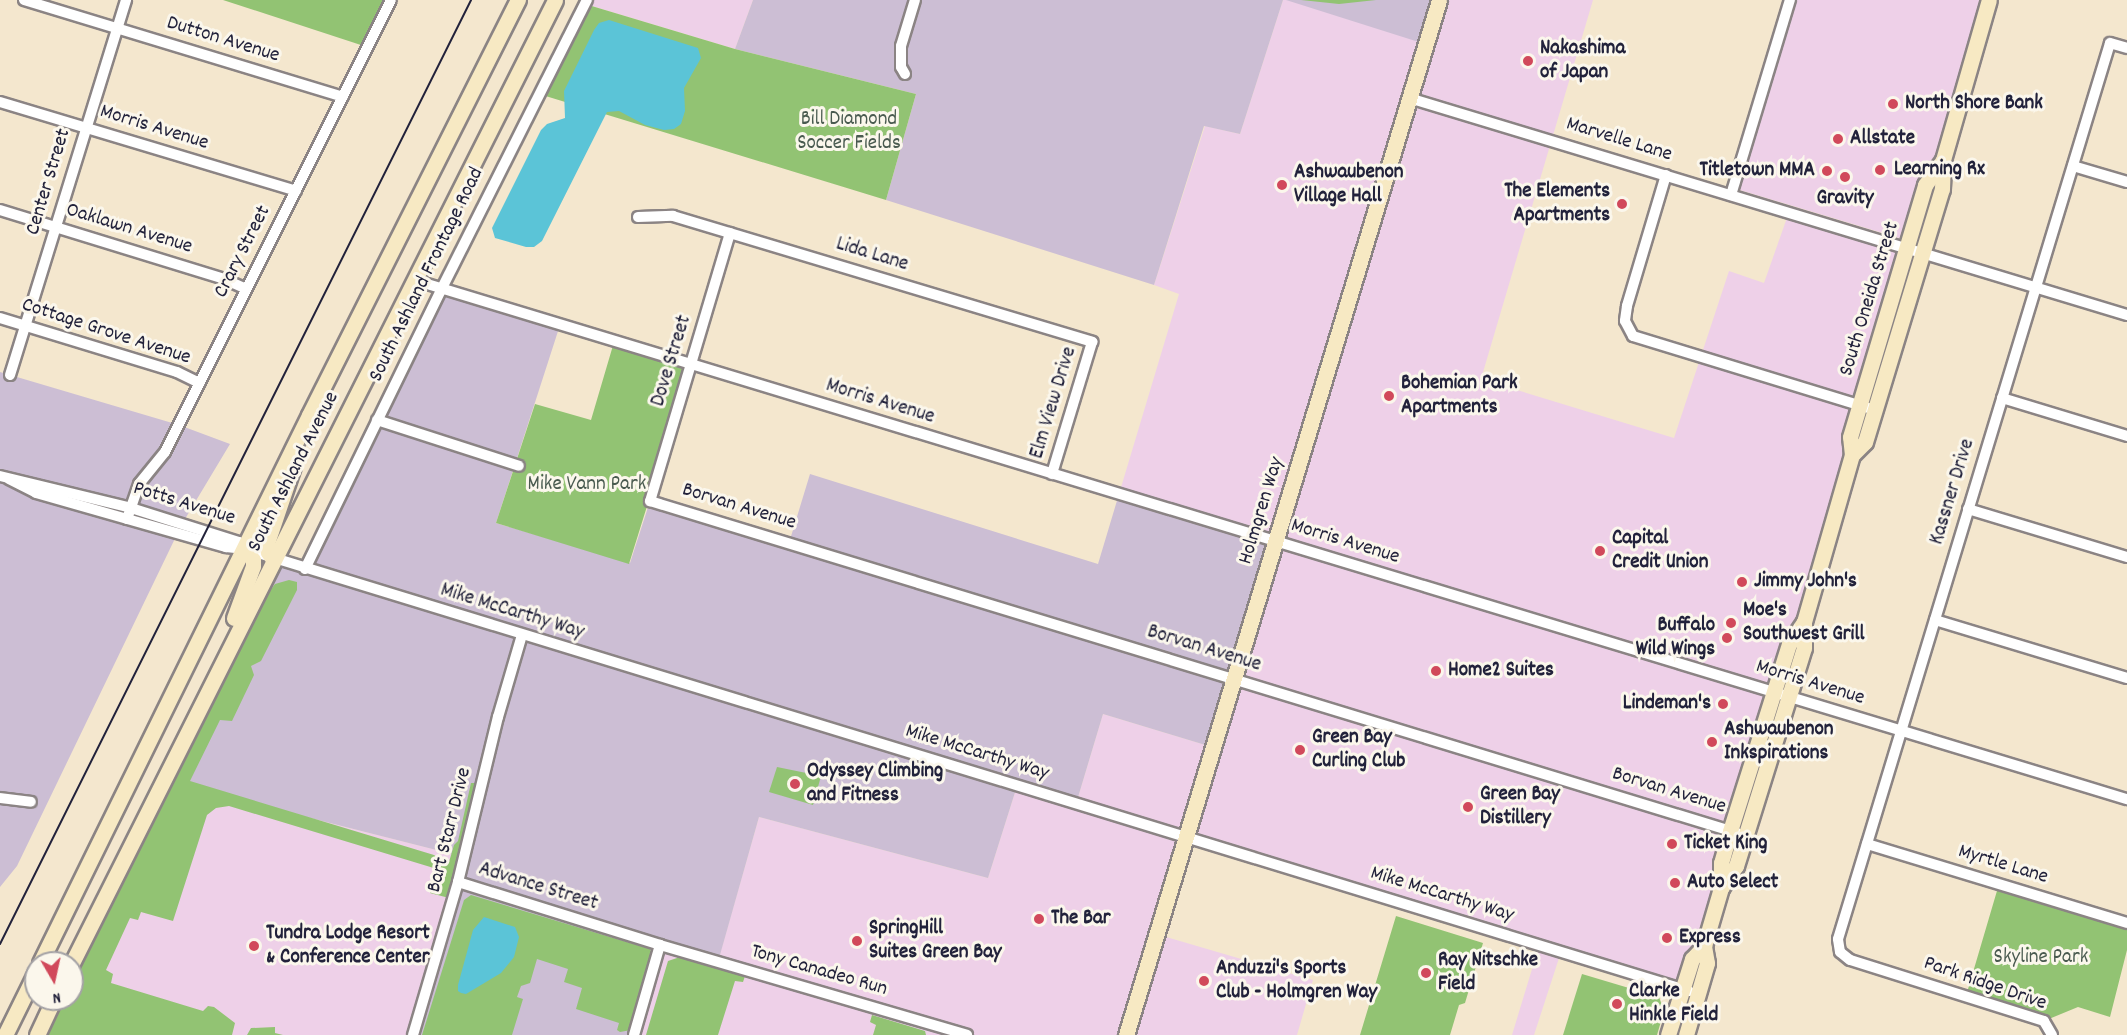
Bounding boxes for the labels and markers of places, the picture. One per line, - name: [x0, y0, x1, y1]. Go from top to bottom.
- place label: Nakashima of Japan: [1540, 36, 1625, 86]
- marker: Nakashima of Japan: [1521, 54, 1535, 68]
- place label: North Shore Bank: [1905, 91, 2043, 117]
- marker: North Shore Bank: [1886, 97, 1900, 111]
- place label: Allstate: [1850, 126, 1915, 152]
- marker: Allstate: [1831, 132, 1845, 146]
- place label: Learning Rx: [1894, 157, 1985, 183]
- place label: Titletown MMA: [1700, 158, 1815, 184]
- place label: Ashwaubenon Village Hall: [1294, 160, 1403, 210]
- marker: Learning Rx: [1871, 161, 1889, 179]
- marker: Titletown MMA: [1820, 164, 1834, 178]
- marker: Gravity: [1838, 170, 1852, 184]
- marker: Ashwaubenon Village Hall: [1275, 178, 1289, 192]
- place label: The Elements Apartments: [1504, 179, 1610, 229]
- place label: Gravity: [1816, 186, 1874, 212]
- marker: The Elements Apartments: [1615, 197, 1629, 211]
- place label: Bohemian Park Apartments: [1401, 371, 1518, 421]
- marker: Bohemian Park Apartments: [1382, 389, 1396, 403]
- place label: Capital Credit Union: [1612, 526, 1708, 576]
- marker: Capital Credit Union: [1593, 544, 1607, 558]
- place label: Jimmy John's: [1754, 569, 1857, 595]
- marker: Jimmy John's: [1735, 575, 1749, 589]
- place label: Moe's Southwest Grill: [1743, 598, 1864, 648]
- place label: Buffalo Wild Wings: [1636, 613, 1715, 663]
- marker: Moe's Southwest Grill: [1724, 616, 1738, 630]
- marker: Buffalo Wild Wings: [1720, 631, 1734, 645]
- place label: Home2 Suites: [1448, 658, 1554, 684]
- marker: Home2 Suites: [1429, 664, 1443, 678]
- place label: Lindeman's: [1623, 691, 1711, 717]
- marker: Lindeman's: [1716, 697, 1730, 711]
- place label: Ashwaubenon Inkspirations: [1724, 717, 1833, 767]
- place label: Green Bay Curling Club: [1312, 725, 1405, 775]
- marker: Ashwaubenon Inkspirations: [1705, 735, 1719, 749]
- marker: Green Bay Curling Club: [1293, 743, 1307, 757]
- place label: Odyssey Climbing and Fitness: [807, 759, 943, 809]
- marker: Odyssey Climbing and Fitness: [788, 777, 802, 791]
- place label: Green Bay Distillery: [1480, 782, 1560, 832]
- marker: Green Bay Distillery: [1461, 800, 1475, 814]
- place label: Ticket King: [1684, 831, 1768, 857]
- marker: Ticket King: [1665, 837, 1679, 851]
- place label: Auto Select: [1687, 870, 1778, 896]
- marker: Auto Select: [1668, 876, 1682, 890]
- place label: The Bar: [1051, 906, 1111, 932]
- marker: The Bar: [1032, 912, 1046, 926]
- place label: SpringHill Suites Green Bay: [869, 916, 1001, 966]
- place label: Tundra Lodge Resort & Conference Center: [266, 921, 430, 971]
- place label: Express: [1679, 925, 1741, 951]
- marker: Express: [1660, 931, 1674, 945]
- marker: SpringHill Suites Green Bay: [850, 934, 864, 948]
- marker: Tundra Lodge Resort & Conference Center: [247, 939, 261, 953]
- place label: Ray Nitschke Field: [1438, 948, 1538, 998]
- place label: Anduzzi's Sports Club - Holmgren Way: [1216, 956, 1377, 1006]
- marker: Ray Nitschke Field: [1419, 966, 1433, 980]
- marker: Anduzzi's Sports Club - Holmgren Way: [1197, 974, 1211, 988]
- place label: Clarke Hinkle Field: [1629, 979, 1718, 1029]
- marker: Clarke Hinkle Field: [1610, 997, 1624, 1011]

